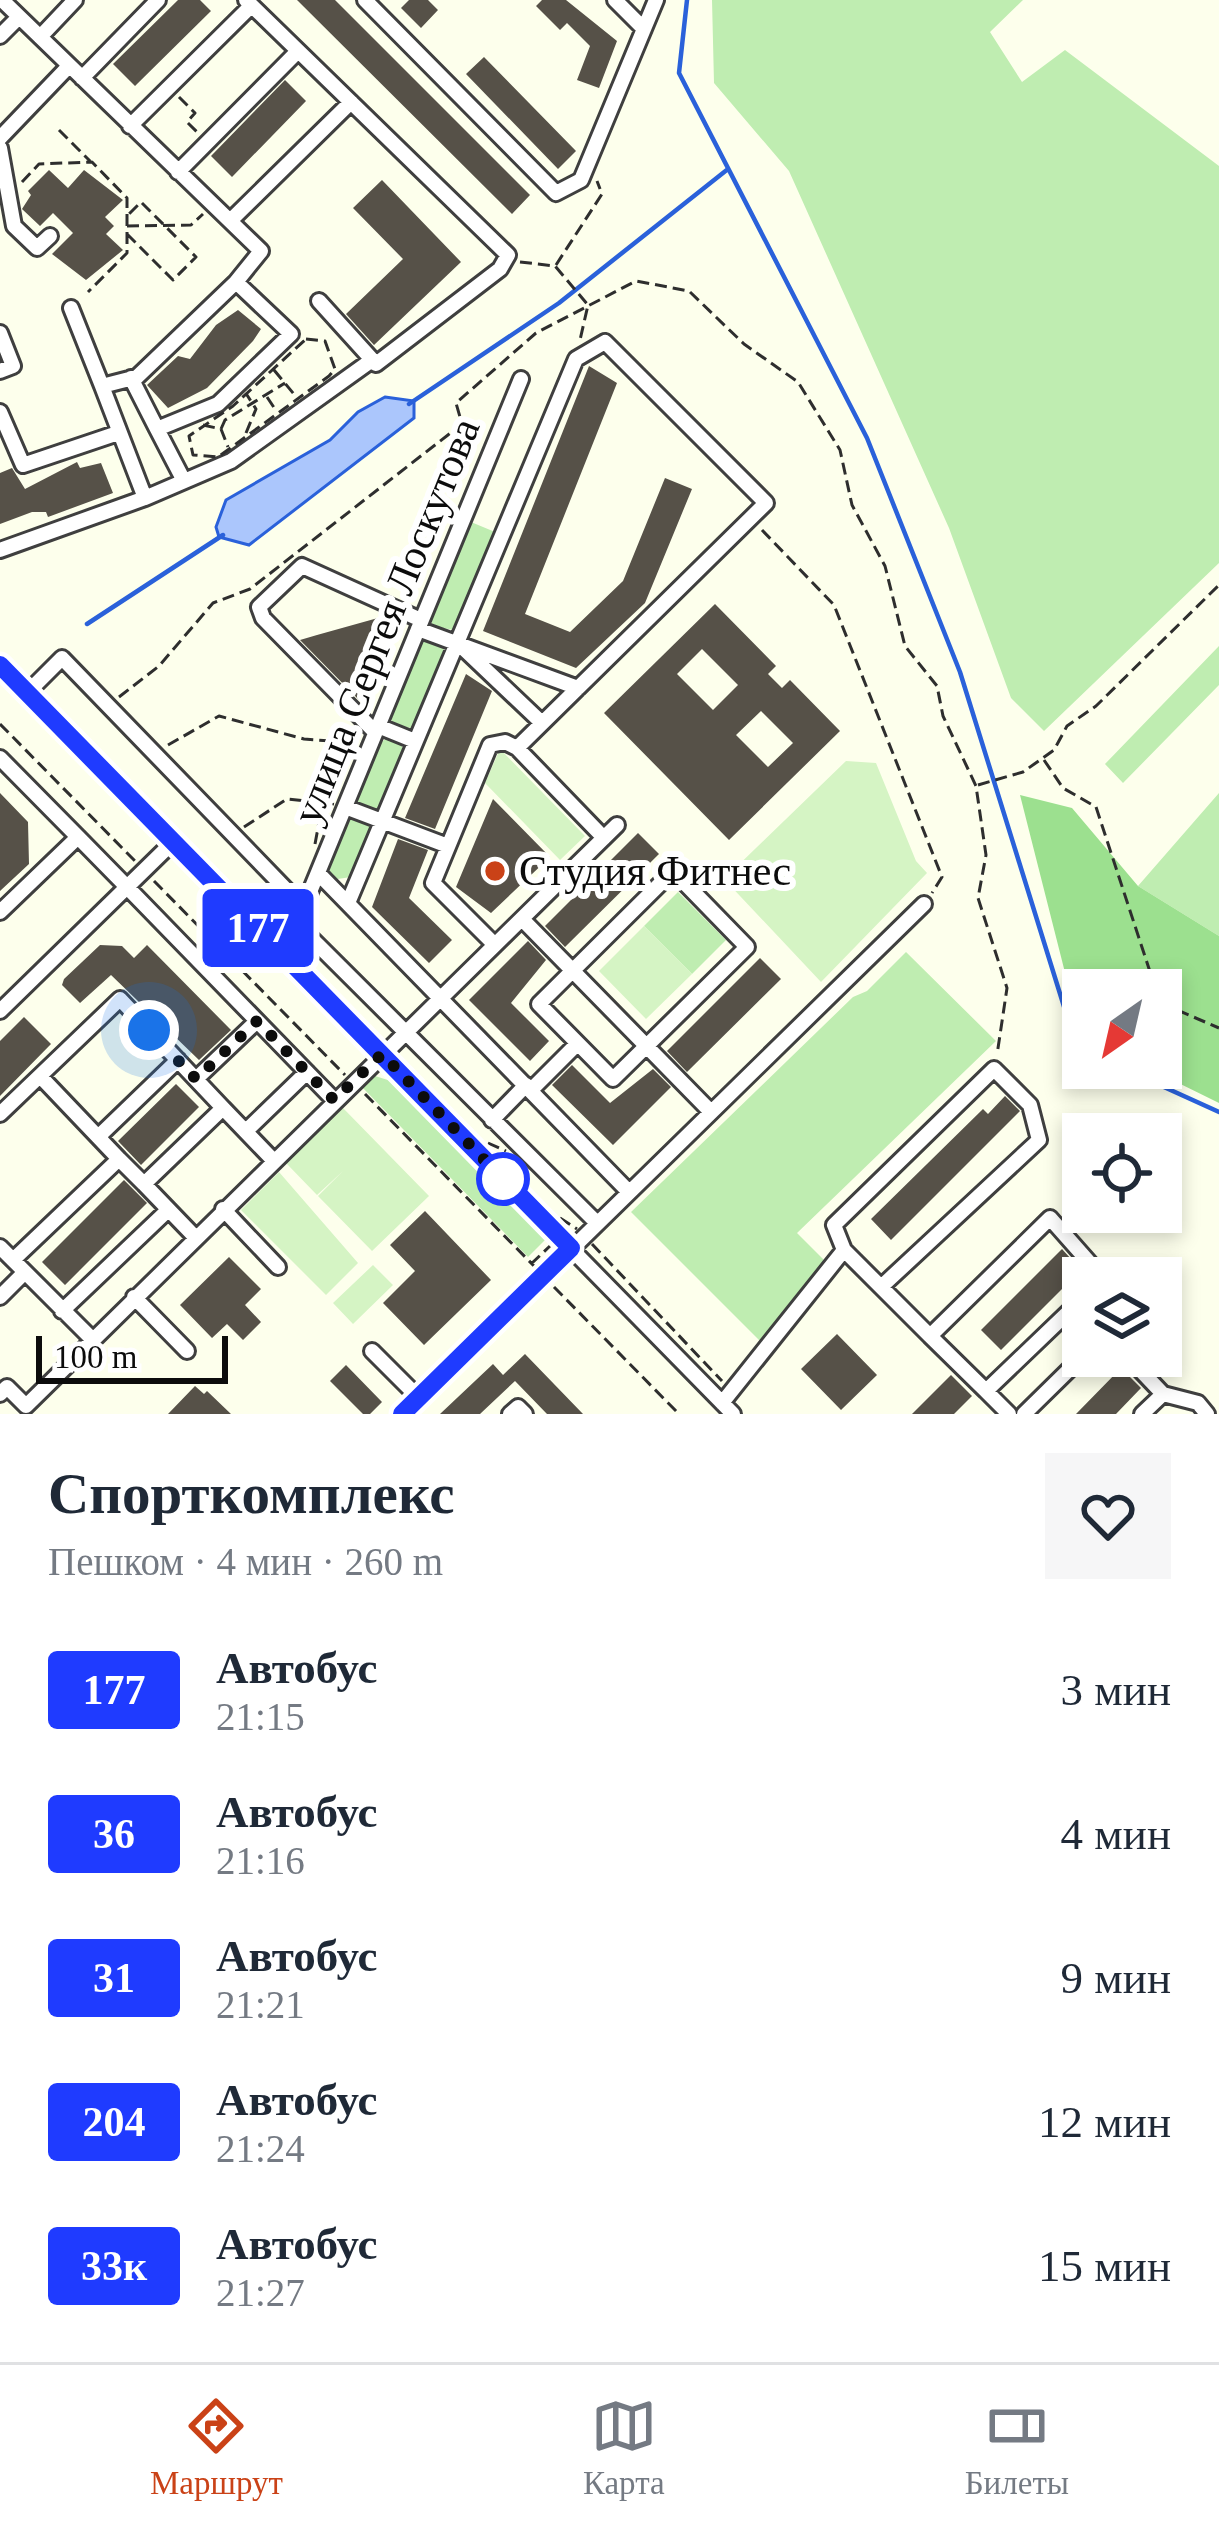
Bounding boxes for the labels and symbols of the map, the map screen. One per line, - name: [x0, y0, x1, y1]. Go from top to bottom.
- street label: улица Сергея Лоскутова: [284, 411, 489, 830]
- place label: Студия Фитнес: [519, 848, 791, 894]
- marker: Студия Фитнес: [482, 858, 508, 884]
- line badge: 177: [189, 889, 327, 967]
- north arrow: [1062, 969, 1182, 1089]
- your location: [119, 1000, 179, 1060]
- unlabelled marker: [478, 1154, 528, 1204]
- scale bar: [36, 1330, 228, 1383]

